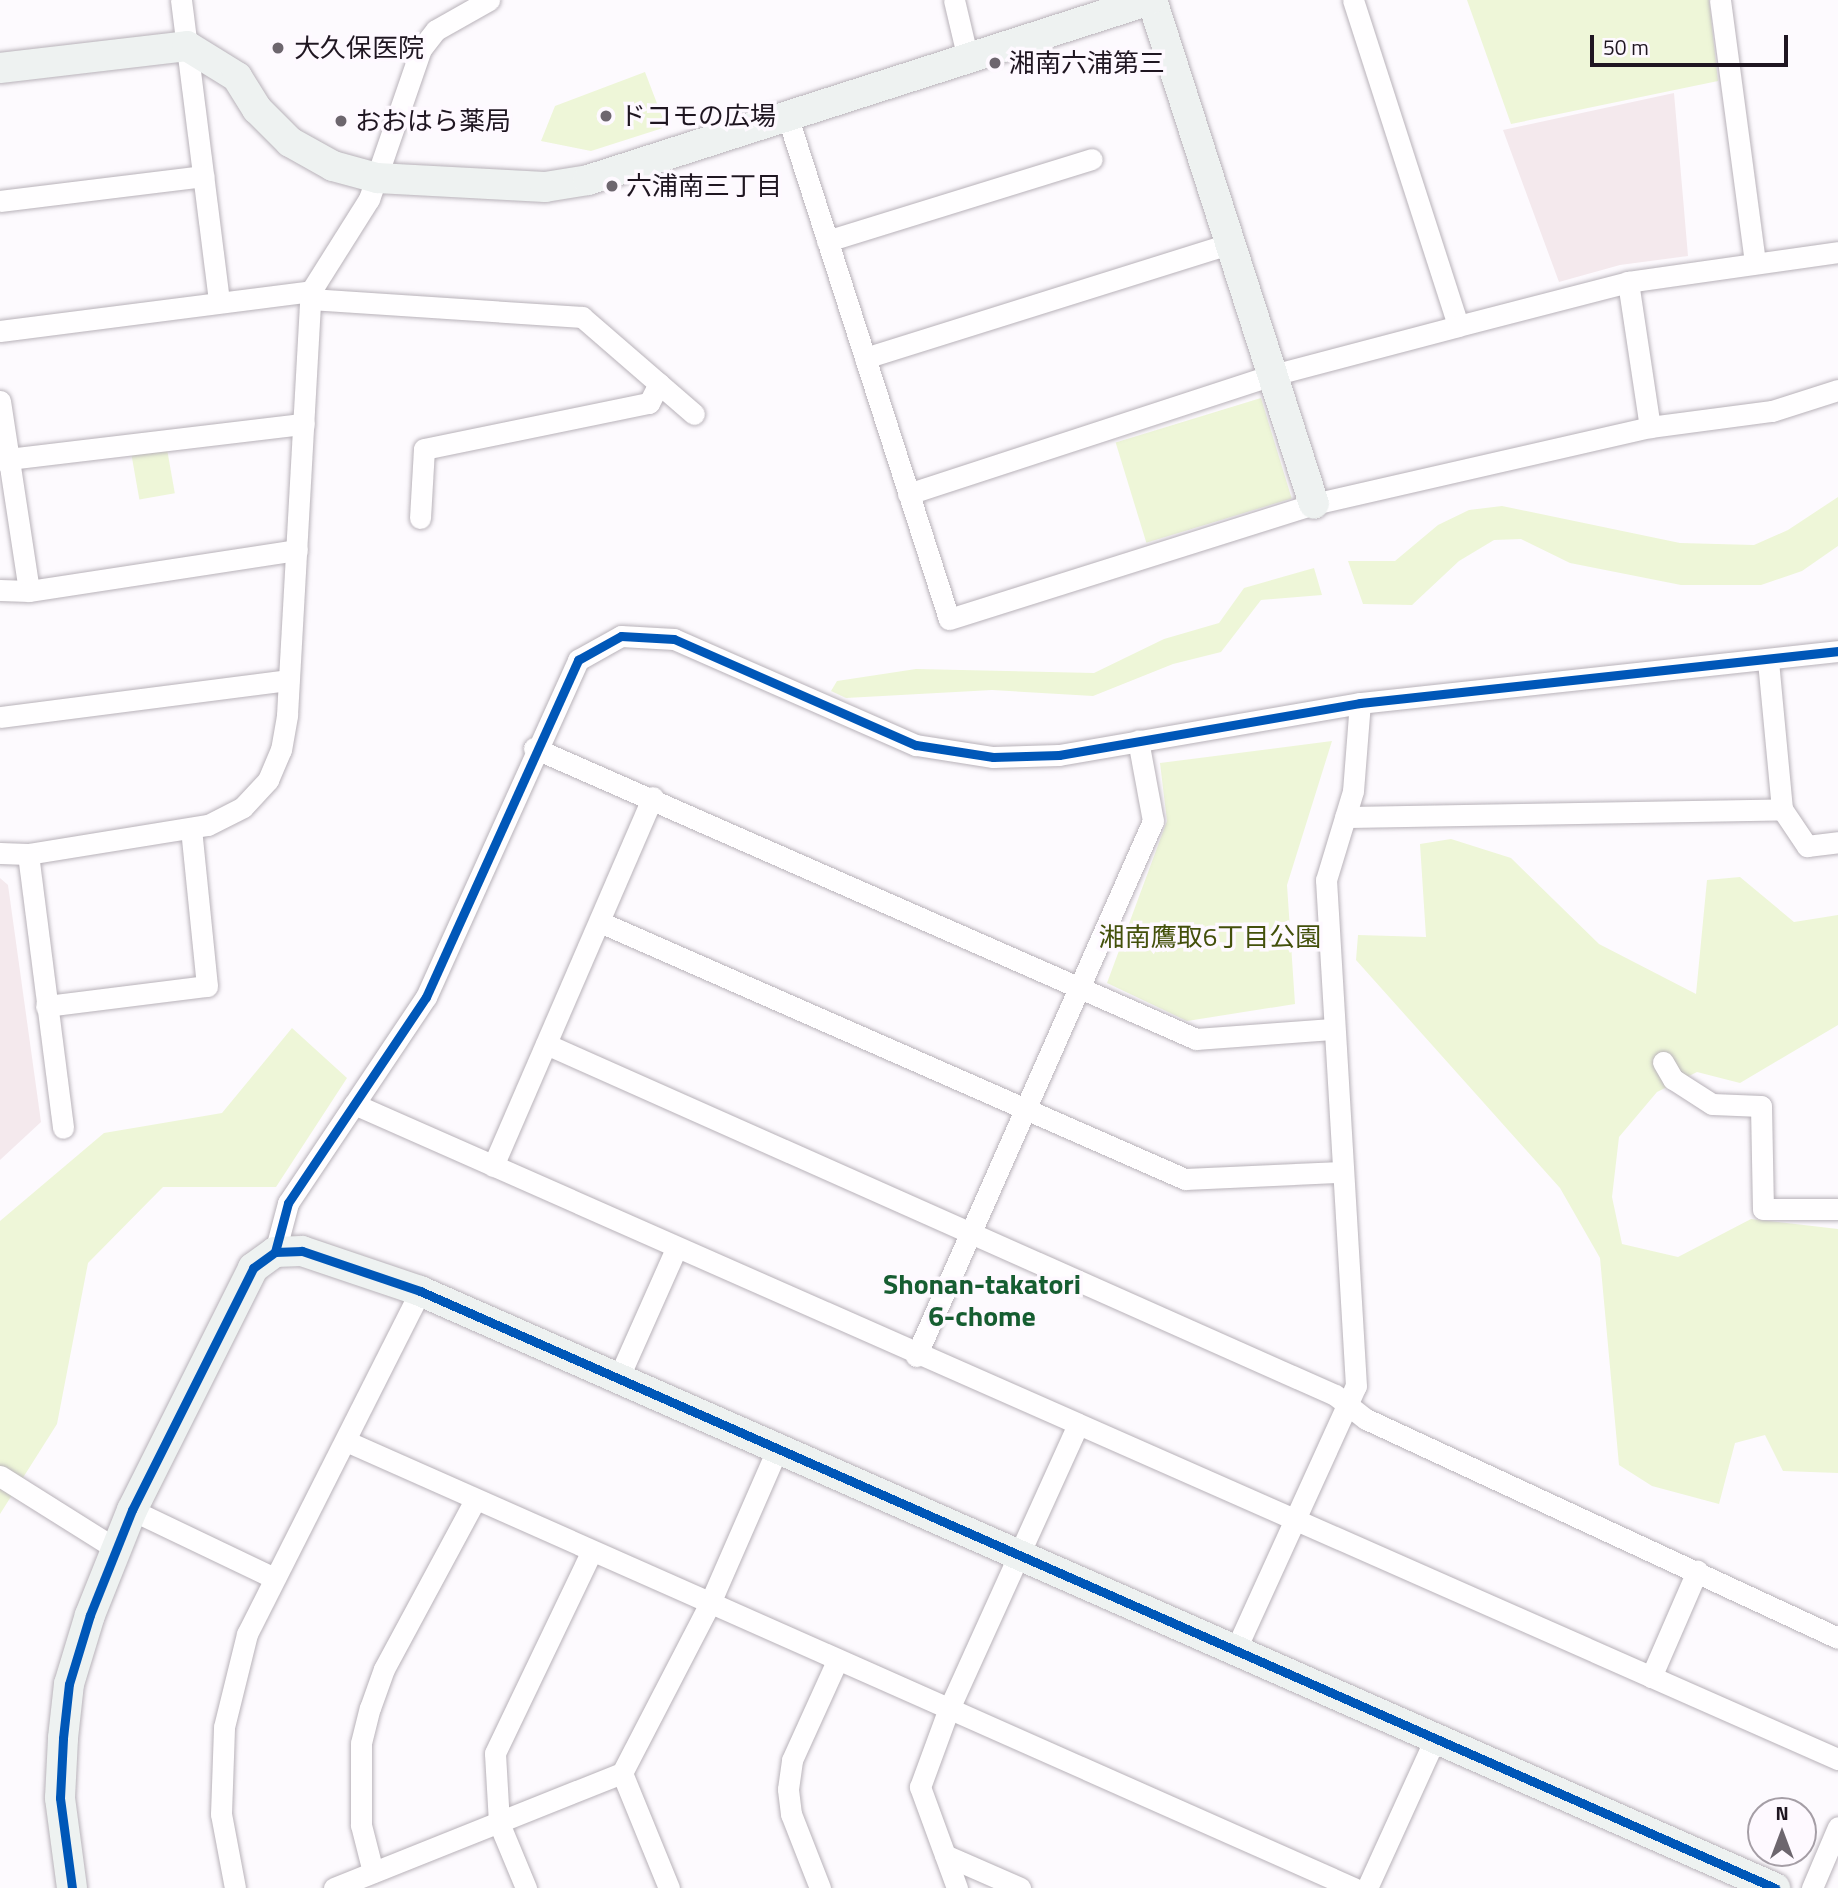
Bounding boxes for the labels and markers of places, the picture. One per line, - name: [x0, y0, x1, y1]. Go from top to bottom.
- place label: 大久保医院: [294, 32, 424, 64]
- marker: 大久保医院: [268, 38, 288, 58]
- place label: 湘南六浦第三: [1009, 47, 1165, 79]
- marker: 湘南六浦第三: [987, 55, 1003, 71]
- place label: ドコモの広場: [620, 100, 776, 132]
- place label: おおはら薬局: [355, 105, 511, 137]
- marker: ドコモの広場: [598, 108, 614, 124]
- marker: おおはら薬局: [333, 113, 349, 129]
- place label: 六浦南三丁目: [626, 170, 782, 202]
- marker: 六浦南三丁目: [604, 178, 620, 194]

